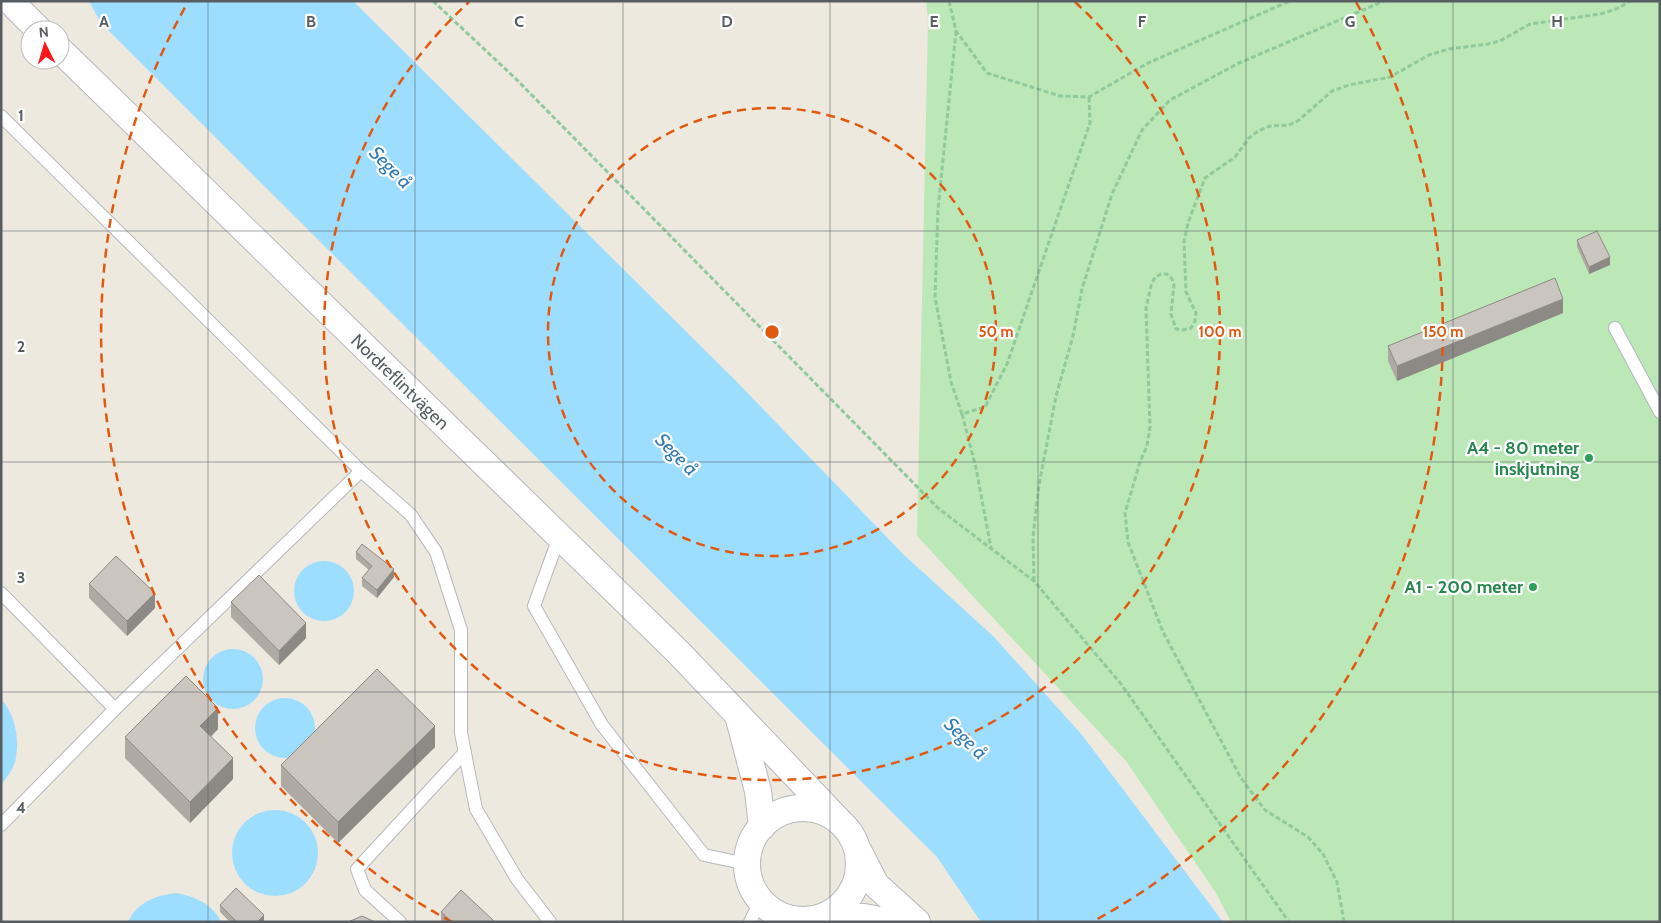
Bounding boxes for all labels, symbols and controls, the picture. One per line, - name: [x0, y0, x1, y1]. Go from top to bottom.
- text: A: [99, 12, 109, 31]
- text: B: [306, 12, 316, 31]
- text: C: [514, 12, 524, 31]
- text: D: [721, 12, 733, 31]
- text: E: [929, 12, 939, 31]
- text: F: [1138, 12, 1147, 31]
- text: G: [1345, 12, 1355, 31]
- text: H: [1551, 12, 1563, 31]
- north arrow: [20, 20, 70, 70]
- text: N: [38, 23, 50, 41]
- text: 1: [18, 106, 24, 125]
- water label: Sege å: [365, 141, 417, 193]
- centre of rings: [763, 323, 781, 341]
- text: 50 m: [978, 323, 1014, 341]
- text: 100 m: [1198, 323, 1242, 341]
- text: 150 m: [1423, 323, 1463, 341]
- street label: Nordreflintvägen: [346, 330, 454, 434]
- text: 2: [17, 337, 25, 356]
- water label: Sege å: [651, 428, 703, 480]
- place label: A4 - 80 meter inskjutning: [1467, 437, 1579, 480]
- marker: A4 - 80 meter inskjutning: [1583, 452, 1595, 464]
- text: 3: [17, 568, 25, 587]
- place label: A1 - 200 meter: [1404, 576, 1523, 598]
- marker: A1 - 200 meter: [1527, 581, 1539, 593]
- water label: Sege å: [940, 713, 992, 764]
- text: 4: [16, 798, 26, 817]

